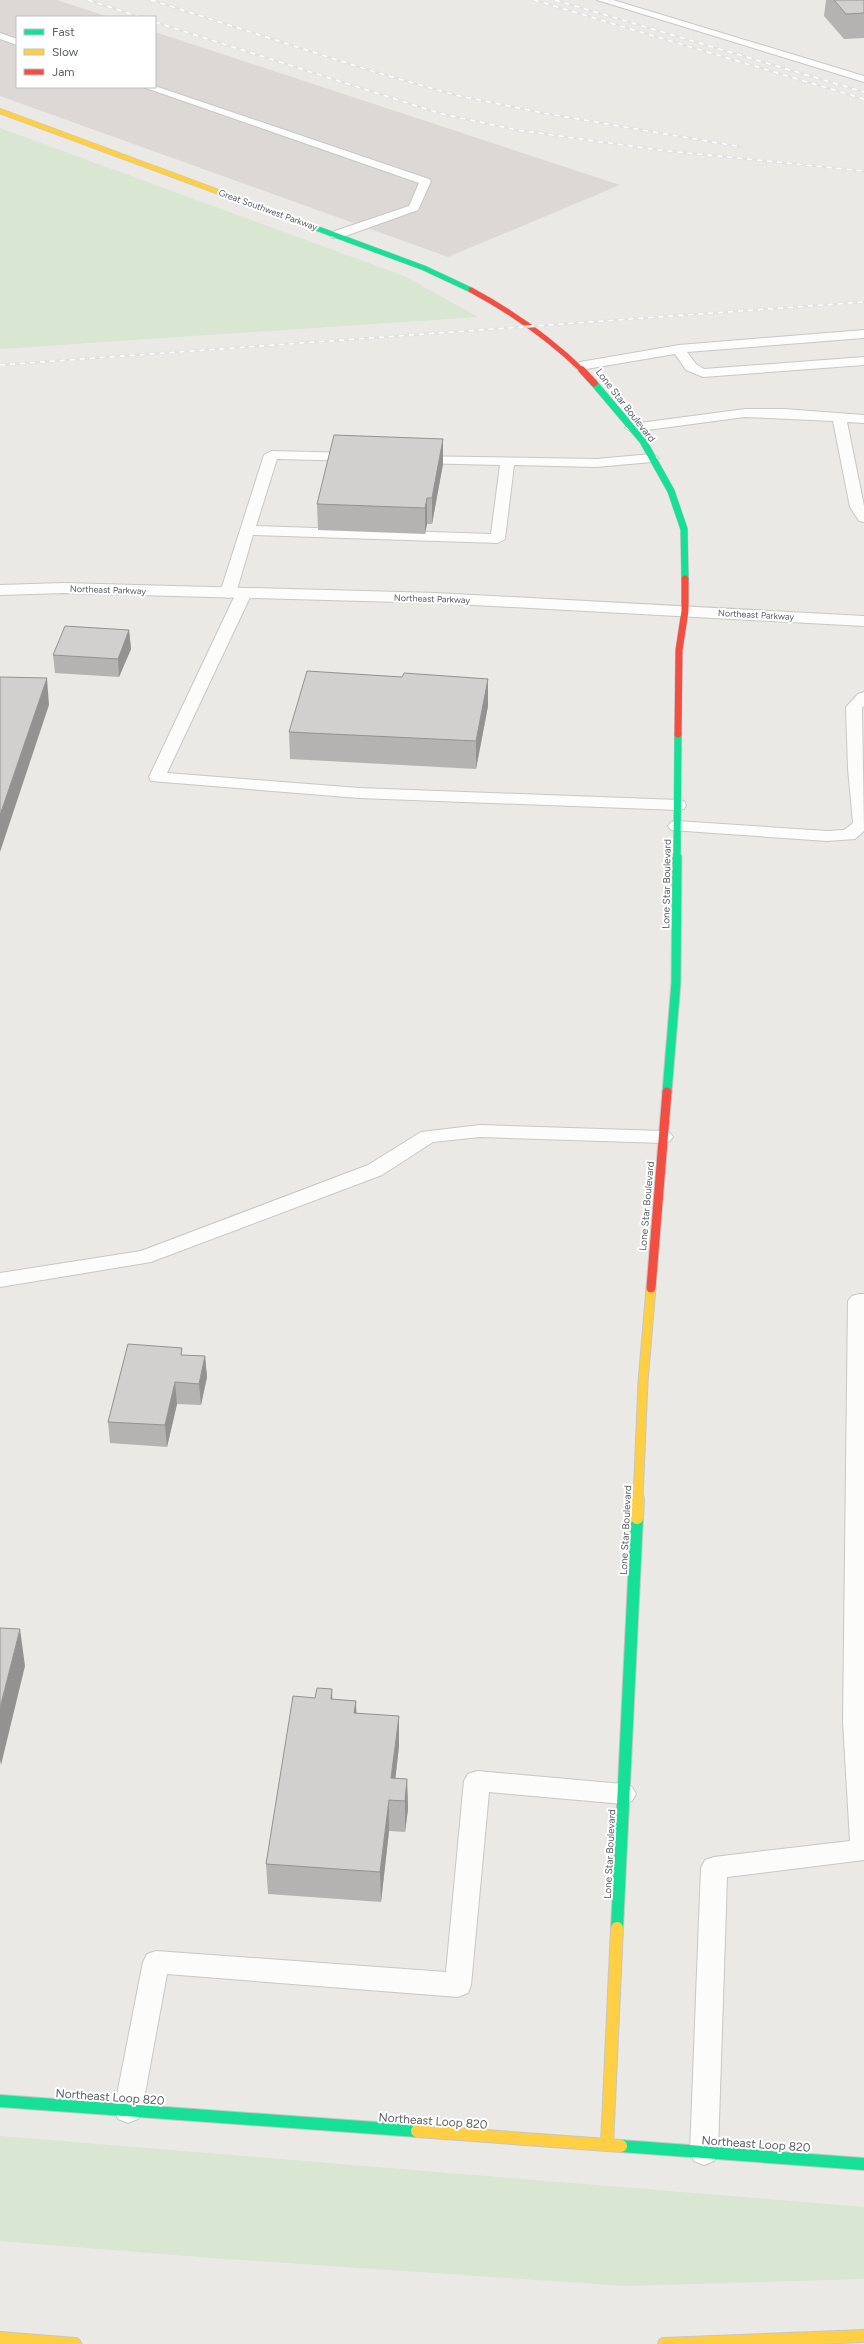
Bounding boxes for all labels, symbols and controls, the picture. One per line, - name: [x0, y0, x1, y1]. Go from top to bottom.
- legend: [16, 16, 156, 88]
- text: Fast: [52, 25, 75, 39]
- text: Slow: [52, 45, 79, 59]
- text: Jam: [52, 65, 75, 79]
- street label: Great Southwest Parkway: [217, 187, 319, 233]
- street label: Lone Star Boulevard: [593, 366, 658, 445]
- street label: Northeast Parkway: [70, 583, 147, 596]
- street label: Northeast Parkway: [394, 592, 471, 605]
- street label: Northeast Parkway: [718, 607, 795, 622]
- street label: Lone Star Boulevard: [659, 839, 674, 929]
- street label: Lone Star Boulevard: [636, 1161, 657, 1251]
- street label: Lone Star Boulevard: [617, 1485, 634, 1575]
- street label: Lone Star Boulevard: [601, 1809, 618, 1899]
- street label: Northeast Loop 820: [55, 2086, 165, 2108]
- street label: Northeast Loop 820: [378, 2110, 488, 2132]
- street label: Northeast Loop 820: [701, 2133, 811, 2155]

